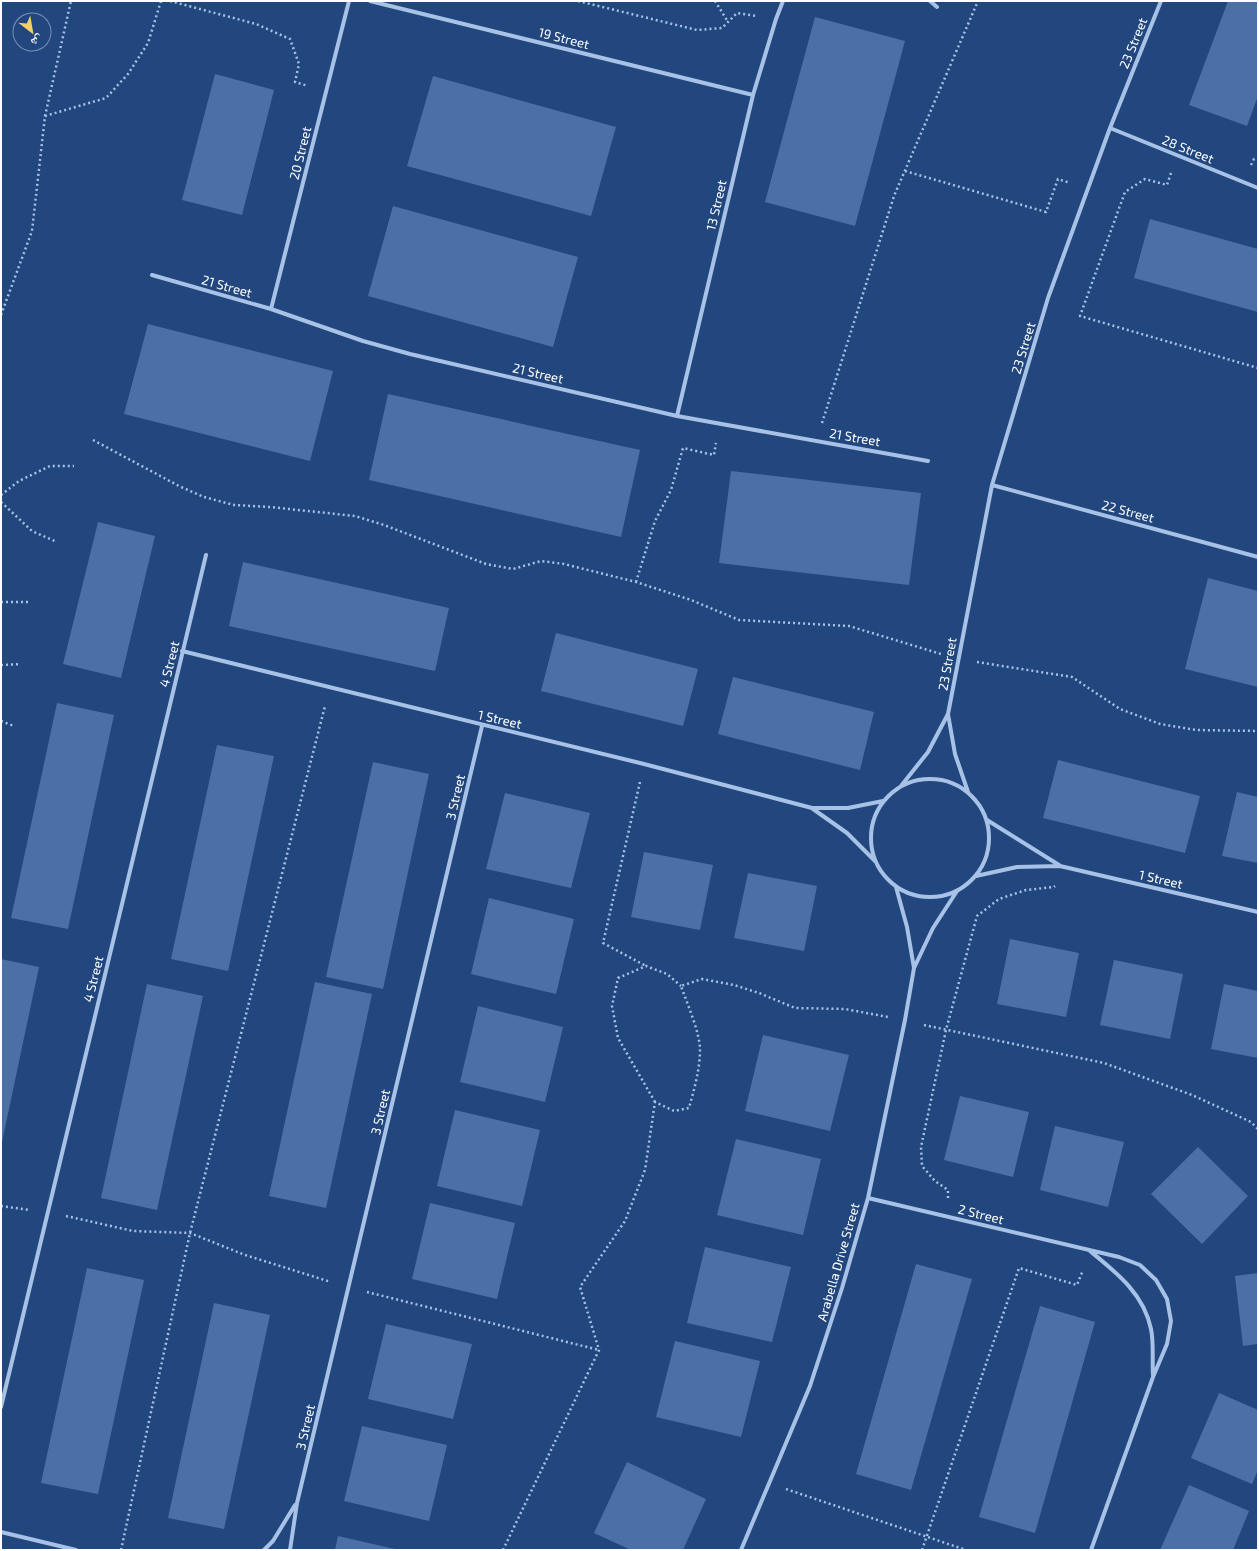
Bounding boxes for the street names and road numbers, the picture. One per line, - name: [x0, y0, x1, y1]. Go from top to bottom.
- street label: 23 Street: [1116, 15, 1150, 71]
- street label: 19 Street: [537, 24, 591, 52]
- street label: 20 Street: [286, 125, 314, 181]
- street label: 28 Street: [1160, 131, 1216, 167]
- street label: 13 Street: [702, 178, 730, 232]
- street label: 21 Street: [200, 271, 254, 301]
- street label: 23 Street: [1008, 320, 1038, 376]
- street label: 21 Street: [511, 359, 565, 387]
- street label: 21 Street: [828, 425, 882, 449]
- street label: 22 Street: [1100, 496, 1156, 526]
- street label: 23 Street: [934, 636, 960, 692]
- street label: 4 Street: [156, 639, 182, 689]
- street label: 1 Street: [477, 706, 523, 732]
- street label: 3 Street: [442, 773, 468, 821]
- street label: 1 Street: [1138, 866, 1184, 892]
- street label: 4 Street: [80, 954, 106, 1004]
- street label: 3 Street: [367, 1088, 393, 1136]
- street label: Arabella Drive Street: [813, 1201, 863, 1323]
- street label: 2 Street: [957, 1201, 1005, 1227]
- street label: 3 Street: [292, 1403, 318, 1451]

